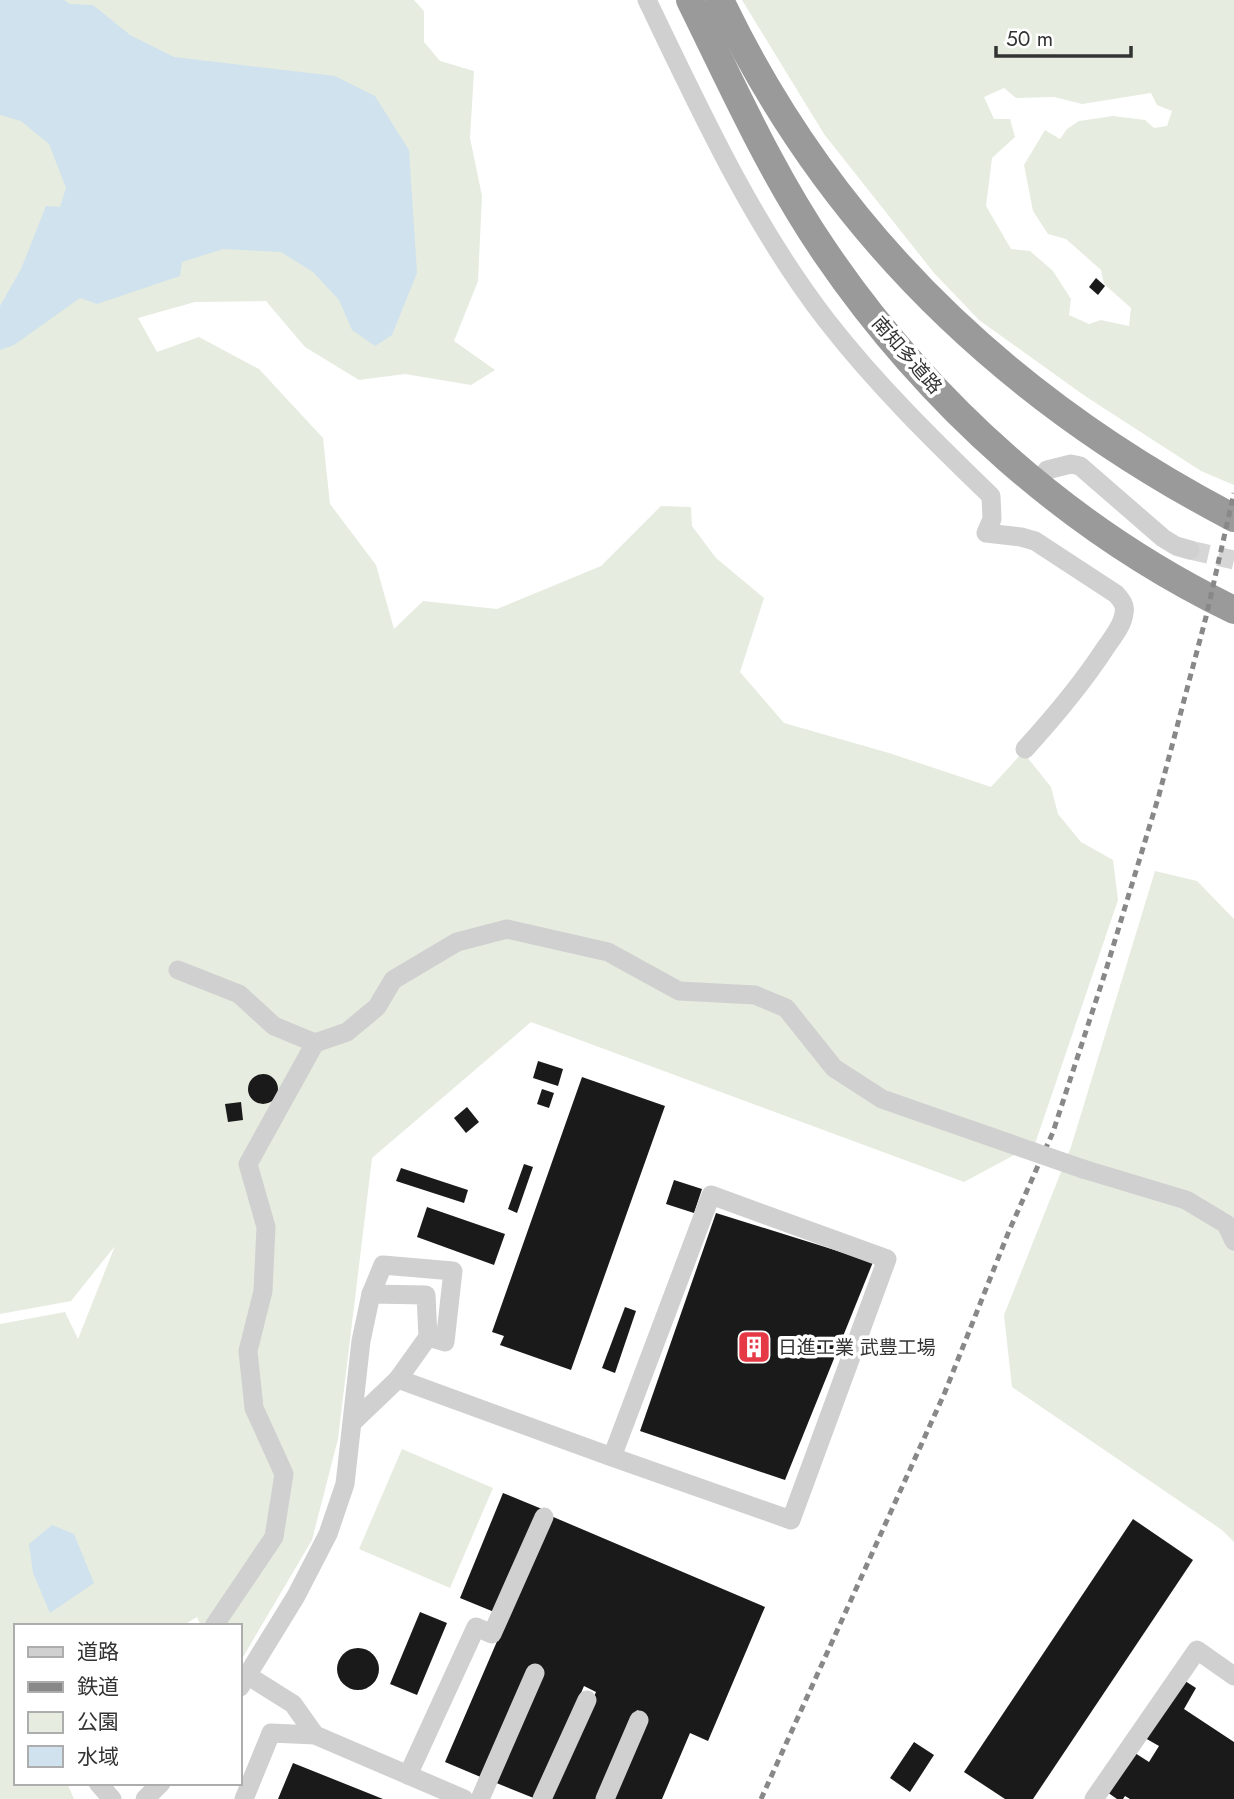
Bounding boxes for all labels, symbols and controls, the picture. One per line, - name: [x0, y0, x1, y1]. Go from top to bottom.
- scale bar: [996, 14, 1131, 58]
- text: 50 m: [1006, 24, 1053, 54]
- street label: 南知多道路: [866, 310, 948, 400]
- building icon: 日進工業 武豊工場: [735, 1328, 773, 1366]
- place label: 日進工業 武豊工場: [778, 1334, 936, 1361]
- legend: [14, 1624, 242, 1785]
- text: 道路: [77, 1637, 119, 1667]
- text: 鉄道: [77, 1672, 119, 1702]
- text: 公園: [77, 1707, 119, 1737]
- text: 水域: [77, 1742, 119, 1772]

